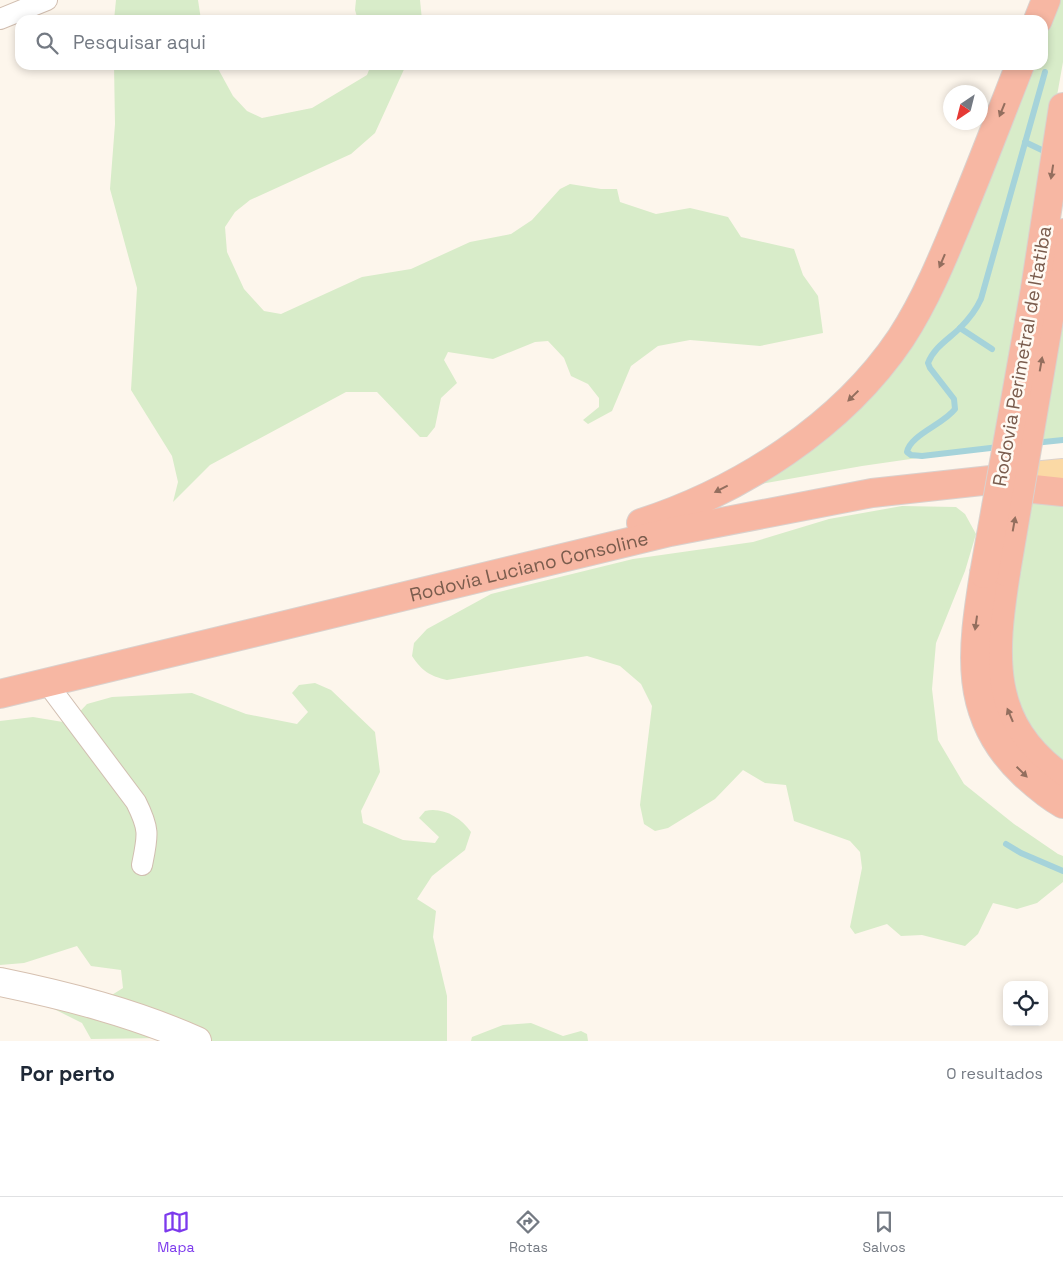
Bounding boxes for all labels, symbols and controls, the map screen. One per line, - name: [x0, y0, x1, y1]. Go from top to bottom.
- search box: [15, 15, 1048, 70]
- icon: search: [33, 29, 61, 57]
- text: Pesquisar aqui: [73, 30, 206, 55]
- north arrow: [943, 85, 988, 130]
- one-way arrow: [998, 103, 1006, 118]
- one-way arrow: [1048, 165, 1056, 181]
- street label: Rodovia Perimetral de Itatiba: [987, 224, 1057, 488]
- one-way arrow: [937, 254, 945, 268]
- one-way arrow: [1038, 356, 1046, 372]
- one-way arrow: [847, 390, 859, 402]
- one-way arrow: [713, 485, 728, 493]
- one-way arrow: [1010, 516, 1018, 532]
- street label: Rodovia Luciano Consoline: [407, 525, 651, 607]
- one-way arrow: [972, 615, 980, 631]
- one-way arrow: [1005, 708, 1013, 722]
- one-way arrow: [1016, 765, 1028, 777]
- map controls: [1003, 981, 1048, 1026]
- button: locate: [1003, 981, 1048, 1026]
- text: Por perto: [20, 1060, 115, 1087]
- text: 0 resultados: [946, 1063, 1043, 1084]
- tab: Mapa: [157, 1208, 194, 1256]
- tab: Rotas: [509, 1208, 548, 1256]
- tab: Salvos: [862, 1208, 906, 1256]

